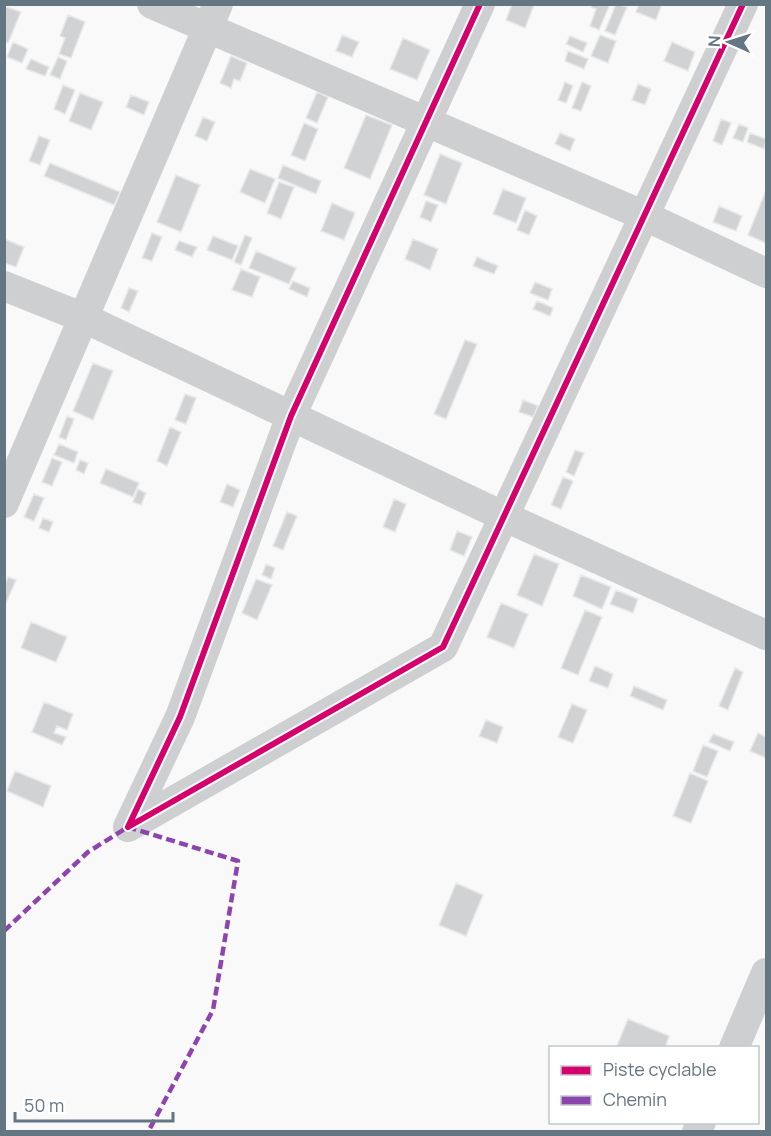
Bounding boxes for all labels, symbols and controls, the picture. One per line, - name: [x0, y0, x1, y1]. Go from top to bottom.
- north arrow: [699, 12, 759, 72]
- text: N: [703, 35, 725, 48]
- legend: [549, 1046, 759, 1124]
- text: Piste cyclable: [603, 1057, 717, 1081]
- scale bar: [15, 1085, 172, 1123]
- text: Chemin: [603, 1087, 667, 1111]
- text: 50 m: [24, 1093, 64, 1117]

